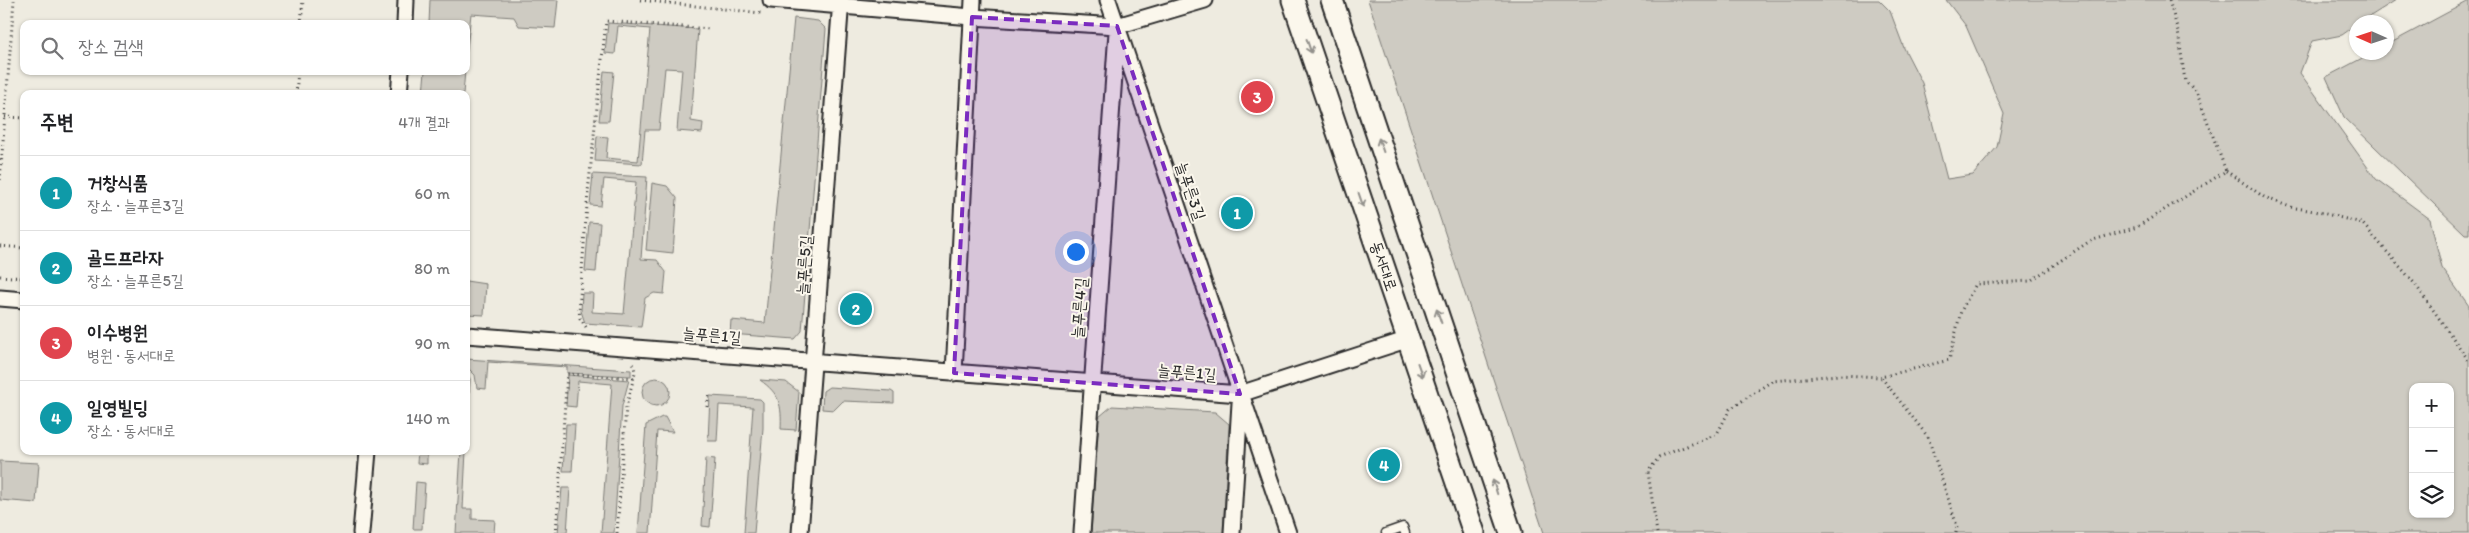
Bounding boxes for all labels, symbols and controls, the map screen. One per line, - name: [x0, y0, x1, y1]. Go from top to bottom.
- north arrow: [2349, 15, 2394, 60]
- search box: [20, 20, 470, 75]
- icon: search: [38, 34, 66, 62]
- text: 장소 검색: [78, 35, 143, 58]
- one-way arrow: [1305, 38, 1314, 53]
- pin: 3: [1241, 78, 1273, 116]
- text: 주변: [40, 109, 74, 134]
- text: 4개 결과: [398, 113, 450, 132]
- one-way arrow: [1376, 138, 1385, 154]
- street label: 늘푸른3길: [1172, 159, 1210, 223]
- text: 거창식품: [87, 171, 148, 194]
- text: 1: [52, 184, 60, 203]
- text: 60 m: [415, 184, 450, 203]
- one-way arrow: [1357, 192, 1366, 207]
- pin: 1: [1221, 194, 1253, 232]
- text: 장소 · 늘푸른3길: [87, 196, 184, 215]
- street label: 늘푸른5길: [792, 234, 816, 296]
- your location: [1063, 239, 1089, 265]
- street label: 동서대로: [1367, 239, 1401, 293]
- text: 골드프라자: [87, 246, 163, 269]
- text: 2: [52, 259, 60, 278]
- text: 80 m: [414, 259, 450, 278]
- text: 장소 · 늘푸른5길: [87, 271, 184, 290]
- street label: 늘푸른4길: [1067, 277, 1091, 339]
- pin: 2: [840, 290, 872, 328]
- one-way arrow: [1434, 309, 1443, 324]
- text: 이수병원: [87, 321, 148, 344]
- street label: 늘푸른1길: [682, 323, 742, 347]
- text: 3: [52, 334, 60, 353]
- text: 90 m: [415, 334, 450, 353]
- text: 병원 · 동서대로: [87, 346, 175, 365]
- street label: 늘푸른1길: [1157, 360, 1217, 384]
- one-way arrow: [1416, 362, 1425, 377]
- map controls: [2409, 383, 2454, 518]
- button: +: [2409, 383, 2454, 428]
- text: 일영빌딩: [87, 396, 148, 419]
- text: 4: [51, 409, 61, 428]
- text: 140 m: [406, 409, 450, 428]
- text: 장소 · 동서대로: [87, 421, 175, 440]
- button: −: [2409, 428, 2454, 473]
- pin: 4: [1368, 446, 1400, 484]
- button: layers: [2409, 473, 2454, 518]
- one-way arrow: [1490, 479, 1500, 495]

